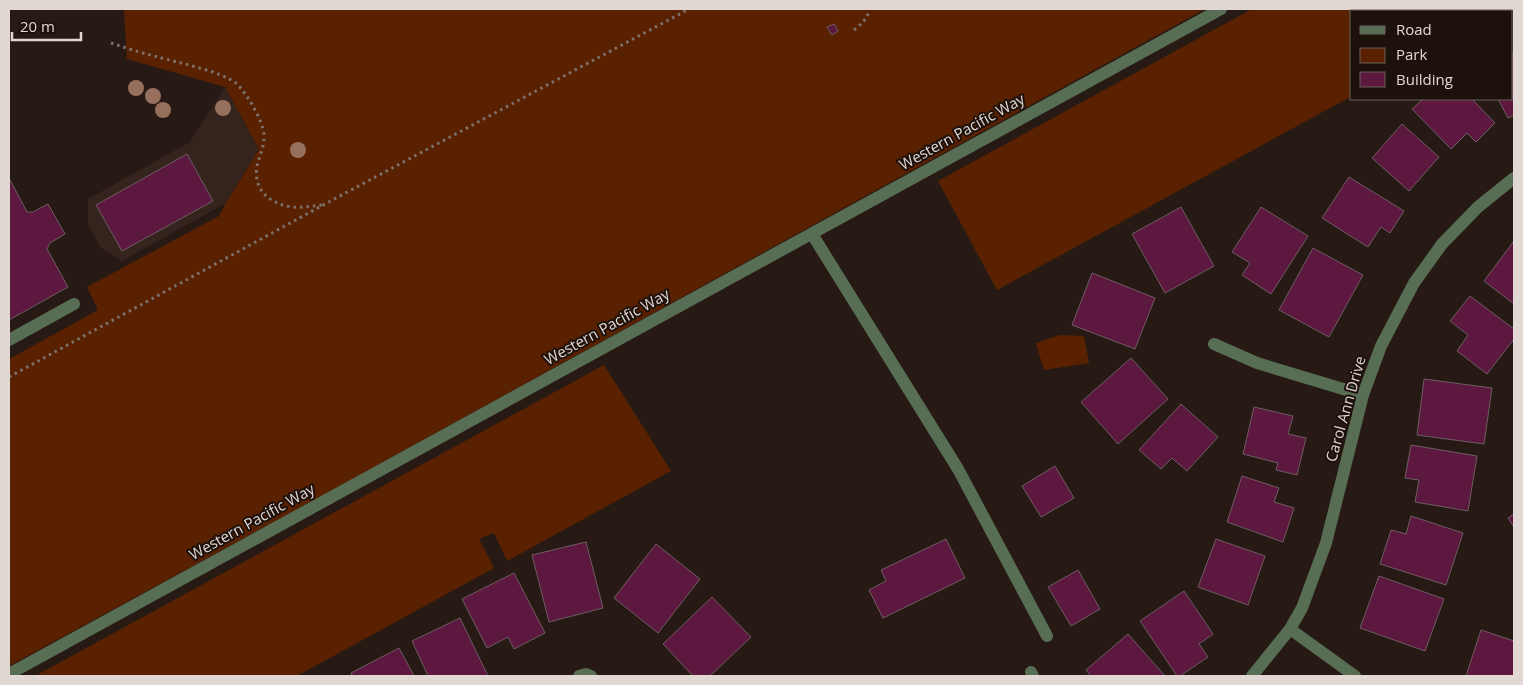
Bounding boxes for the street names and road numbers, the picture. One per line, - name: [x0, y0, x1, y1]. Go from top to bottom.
- street label: Western Pacific Way: [895, 88, 1028, 174]
- street label: Western Pacific Way: [540, 283, 673, 369]
- street label: Carol Ann Drive: [1320, 354, 1370, 464]
- street label: Western Pacific Way: [185, 478, 318, 564]

